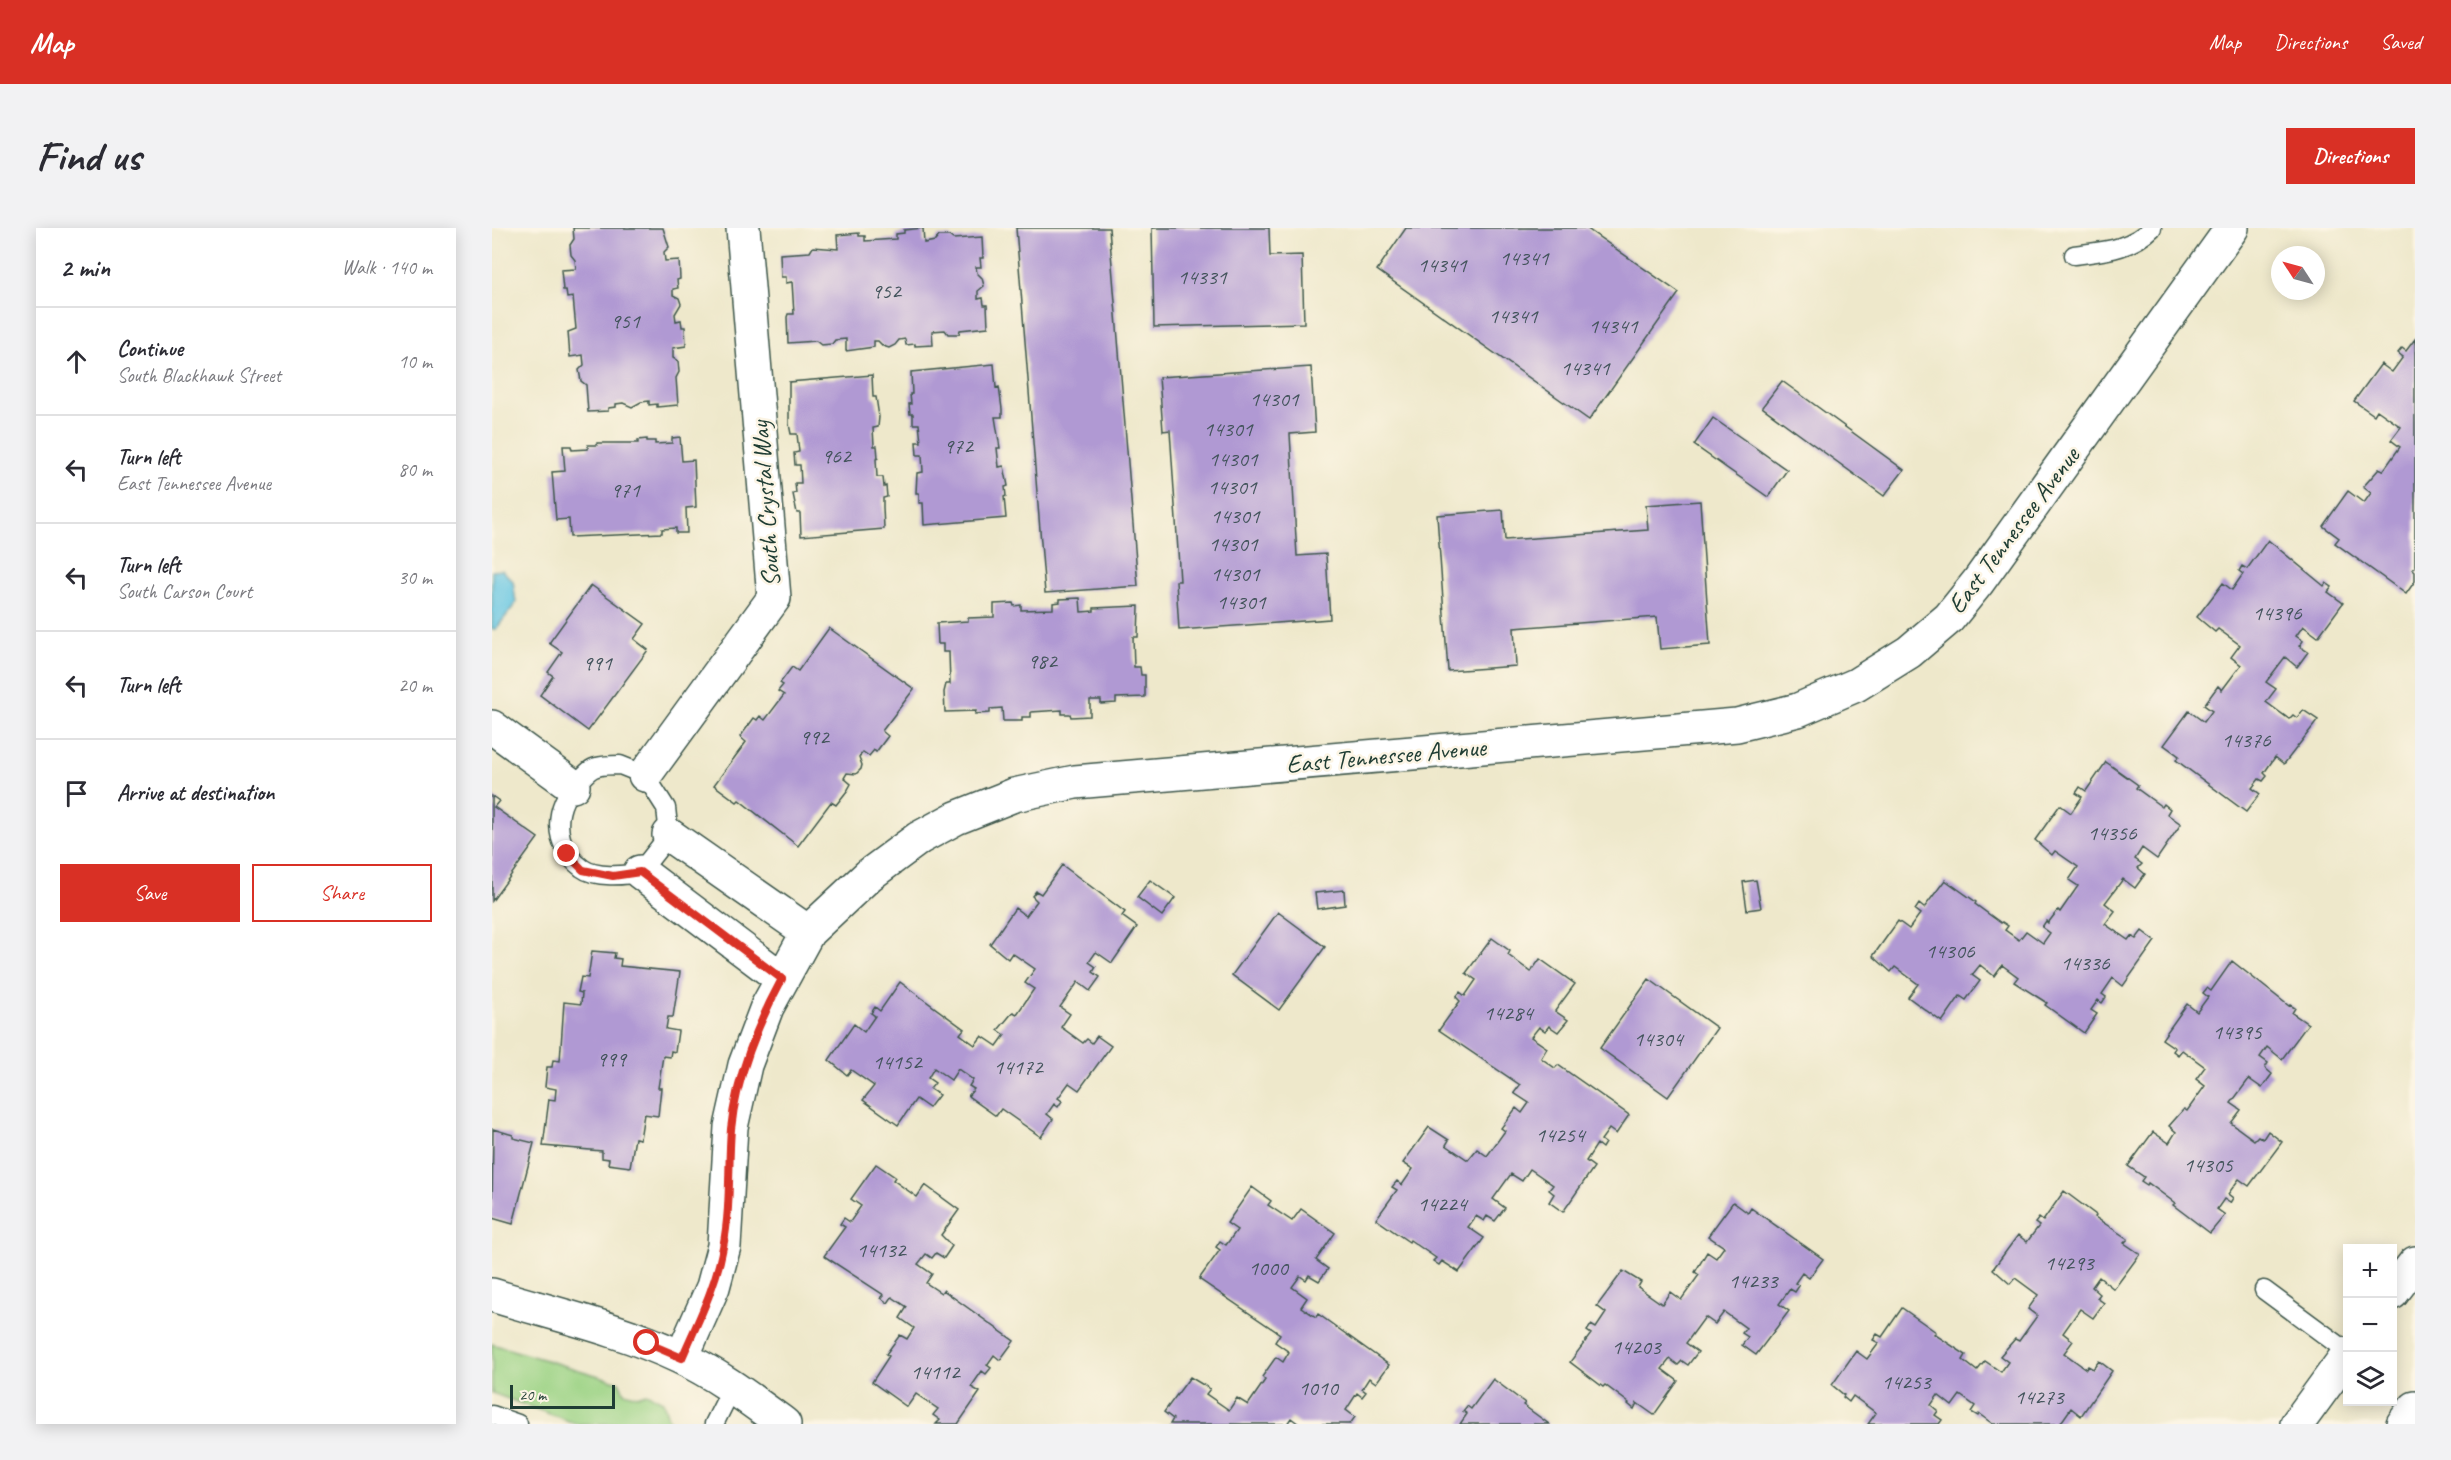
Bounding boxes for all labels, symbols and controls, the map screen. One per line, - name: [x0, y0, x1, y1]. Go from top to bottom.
- text: Map: [30, 25, 73, 60]
- text: Map: [2209, 29, 2241, 55]
- text: Directions: [2274, 29, 2347, 55]
- text: Saved: [2380, 29, 2421, 55]
- button: Directions: [2286, 128, 2415, 184]
- text: Find us: [36, 130, 141, 183]
- house number: 14341: [1499, 244, 1550, 272]
- north arrow: [2271, 246, 2325, 300]
- text: 2 min: [60, 251, 110, 284]
- house number: 14341: [1417, 251, 1468, 279]
- text: Walk · 140 m: [342, 255, 432, 280]
- house number: 14331: [1177, 263, 1228, 291]
- house number: 952: [871, 277, 903, 305]
- house number: 14341: [1488, 302, 1539, 330]
- house number: 951: [610, 307, 641, 335]
- house number: 14341: [1588, 312, 1639, 340]
- text: Continue: [117, 335, 183, 363]
- icon: ahead: [60, 345, 93, 378]
- text: 10 m: [398, 349, 432, 374]
- house number: 14341: [1560, 354, 1611, 382]
- text: South Blackhawk Street: [117, 363, 281, 388]
- house number: 14301: [1249, 385, 1300, 413]
- house number: 14301: [1203, 415, 1254, 443]
- street label: South Crystal Way: [743, 418, 788, 588]
- house number: 972: [943, 432, 975, 460]
- street label: East Tennessee Avenue: [1940, 439, 2088, 620]
- house number: 962: [821, 442, 853, 470]
- text: Turn left: [117, 443, 181, 471]
- house number: 14301: [1208, 445, 1259, 473]
- icon: left: [60, 453, 93, 486]
- text: 80 m: [398, 457, 432, 482]
- text: East Tennessee Avenue: [117, 471, 271, 496]
- house number: 14301: [1207, 473, 1258, 501]
- house number: 971: [610, 476, 641, 504]
- house number: 14301: [1210, 502, 1261, 530]
- house number: 14301: [1208, 530, 1259, 558]
- text: Turn left: [117, 551, 181, 579]
- house number: 14301: [1210, 560, 1261, 588]
- icon: left: [60, 561, 93, 594]
- text: 30 m: [398, 565, 432, 590]
- text: South Carson Court: [117, 579, 252, 604]
- house number: 14301: [1216, 588, 1267, 616]
- house number: 14396: [2252, 599, 2303, 627]
- house number: 982: [1027, 647, 1059, 675]
- house number: 991: [582, 649, 613, 677]
- icon: left: [60, 669, 93, 702]
- text: Turn left: [117, 671, 181, 699]
- text: 20 m: [398, 673, 432, 698]
- house number: 992: [799, 723, 831, 751]
- house number: 14376: [2221, 726, 2272, 754]
- street label: East Tennessee Avenue: [1285, 730, 1489, 781]
- icon: arrive: [60, 777, 93, 810]
- text: Arrive at destination: [117, 779, 274, 807]
- house number: 14356: [2087, 819, 2138, 847]
- route end: [553, 840, 579, 866]
- button: Save: [60, 864, 240, 922]
- button: Share: [252, 864, 432, 922]
- house number: 14306: [1925, 937, 1976, 965]
- house number: 14336: [2060, 949, 2111, 977]
- house number: 14284: [1483, 999, 1535, 1027]
- house number: 14395: [2212, 1018, 2263, 1046]
- house number: 14304: [1633, 1025, 1685, 1053]
- house number: 999: [596, 1045, 628, 1073]
- house number: 14152: [872, 1048, 924, 1076]
- house number: 14172: [993, 1053, 1045, 1081]
- house number: 14254: [1535, 1121, 1587, 1149]
- house number: 14305: [2183, 1151, 2234, 1179]
- house number: 14224: [1417, 1190, 1469, 1218]
- house number: 14132: [856, 1236, 908, 1264]
- map controls: [2343, 1244, 2397, 1406]
- button: +: [2343, 1244, 2397, 1298]
- house number: 14293: [2044, 1249, 2096, 1277]
- house number: 1000: [1248, 1254, 1290, 1282]
- house number: 14233: [1728, 1267, 1780, 1295]
- button: −: [2343, 1298, 2397, 1352]
- route start: [633, 1329, 659, 1355]
- house number: 14203: [1611, 1333, 1663, 1361]
- button: layers: [2343, 1352, 2397, 1406]
- house number: 14112: [910, 1358, 962, 1386]
- house number: 14253: [1881, 1368, 1933, 1396]
- house number: 1010: [1298, 1374, 1340, 1402]
- scale bar: [510, 1382, 615, 1410]
- house number: 14273: [2014, 1383, 2066, 1411]
- text: 20 m: [519, 1385, 546, 1405]

